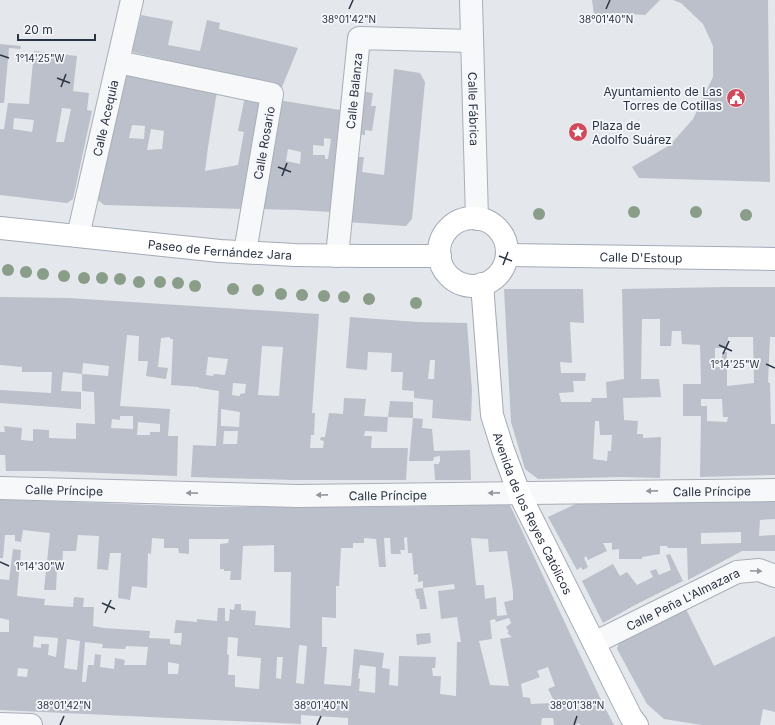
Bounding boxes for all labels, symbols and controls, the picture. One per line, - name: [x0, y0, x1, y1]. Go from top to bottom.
- text: 38°01'42"N: [322, 13, 376, 25]
- text: 38°01'40"N: [579, 13, 633, 25]
- scale bar: [18, 16, 95, 42]
- text: 20 m: [24, 22, 53, 37]
- text: 1°14'25"W: [16, 52, 65, 64]
- street label: Calle Balanza: [342, 52, 365, 130]
- street label: Calle Fábrica: [465, 72, 482, 146]
- street label: Calle Acequia: [89, 78, 121, 158]
- place label: Ayuntamiento de Las Torres de Cotillas: [603, 84, 722, 113]
- public building icon: Ayuntamiento de Las Torres de Cotillas: [725, 87, 747, 109]
- street label: Calle Rosario: [250, 105, 278, 181]
- place label: Plaza de Adolfo Suárez: [592, 118, 672, 147]
- place icon: Plaza de Adolfo Suárez: [567, 121, 589, 143]
- street label: Paseo de Fernández Jara: [147, 236, 292, 262]
- street label: Calle D'Estoup: [599, 249, 683, 265]
- text: 1°14'25"W: [711, 358, 760, 370]
- street label: Avenida de los Reyes Católicos: [490, 430, 576, 597]
- street label: Calle Príncipe: [25, 481, 103, 498]
- street label: Calle Príncipe: [673, 483, 751, 499]
- street label: Calle Príncipe: [349, 487, 427, 503]
- one-way arrow: [646, 488, 658, 495]
- one-way arrow: [185, 490, 198, 496]
- one-way arrow: [487, 490, 500, 496]
- one-way arrow: [315, 492, 328, 498]
- text: 1°14'30"W: [15, 560, 65, 572]
- street label: Calle Peña L'Almazara: [623, 564, 742, 633]
- one-way arrow: [750, 568, 763, 574]
- text: 38°01'42"N: [37, 699, 91, 711]
- text: 38°01'40"N: [294, 699, 348, 711]
- text: 38°01'38"N: [550, 699, 604, 711]

